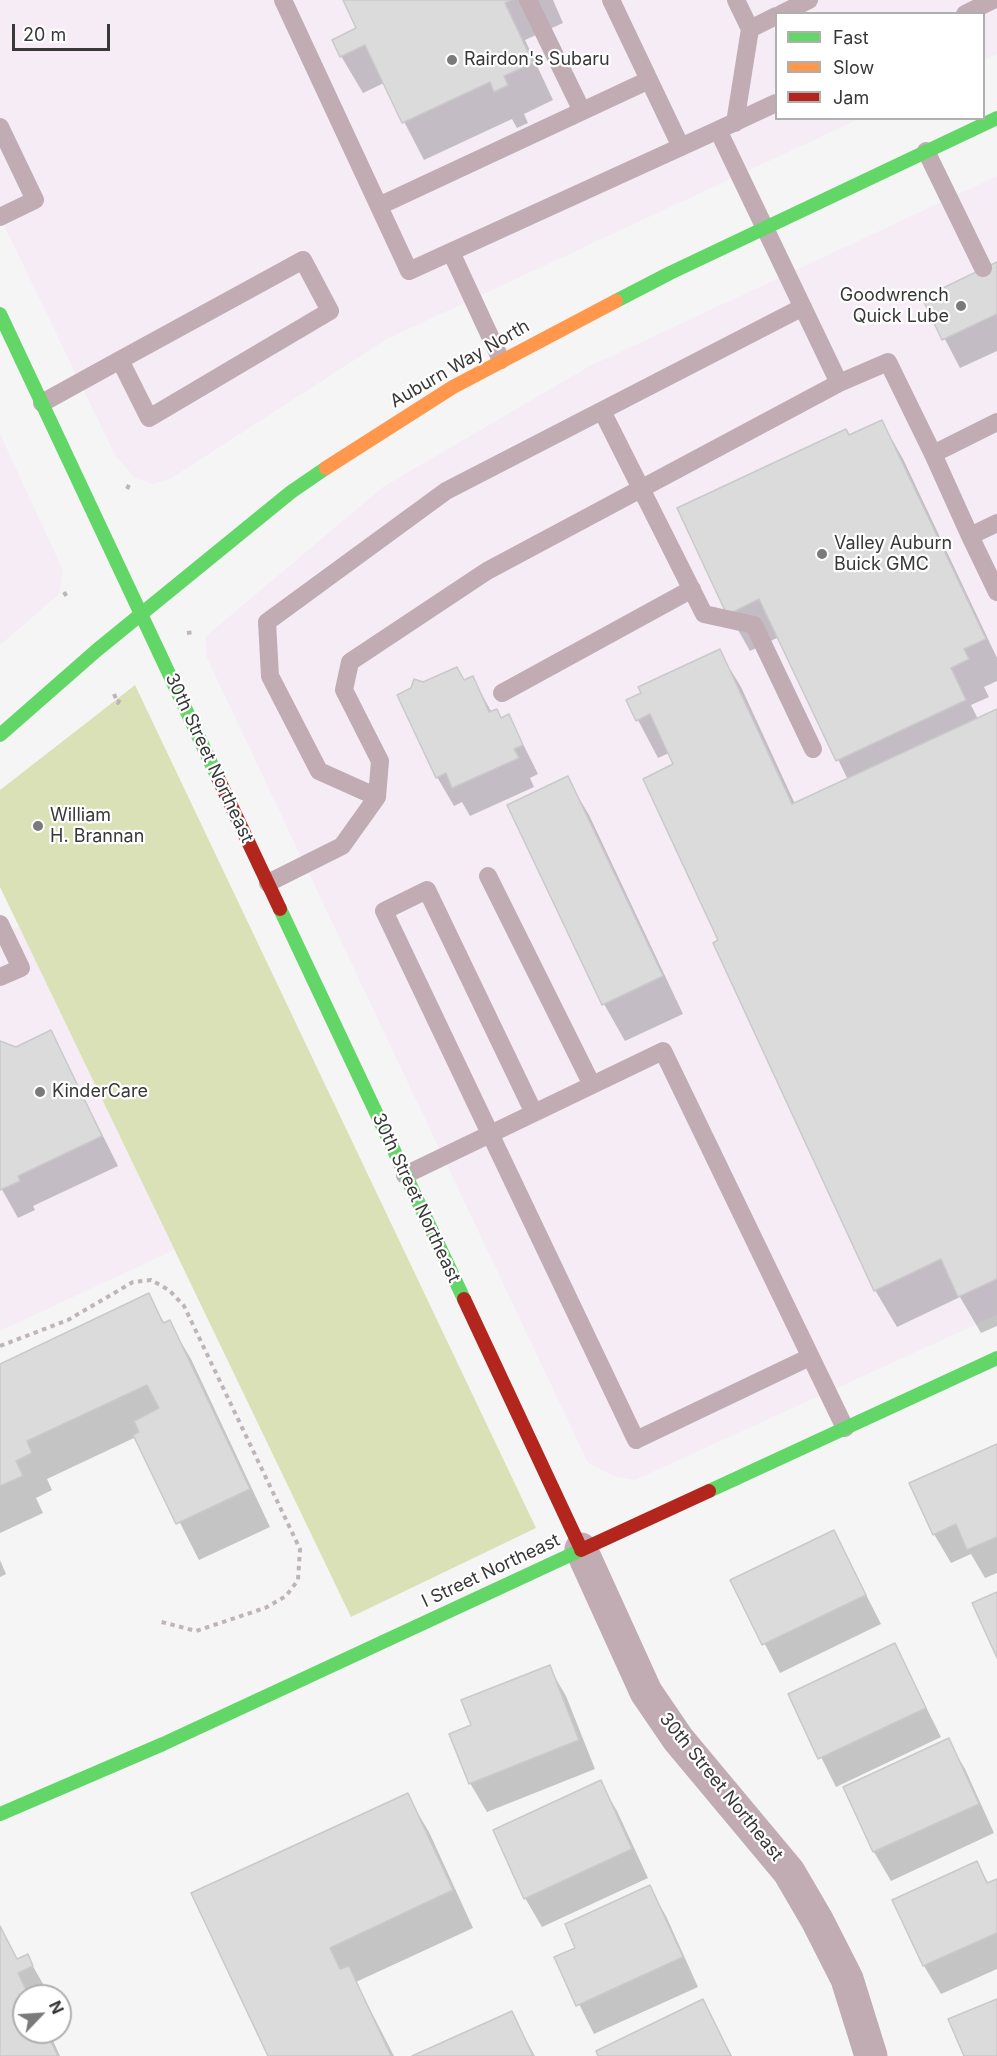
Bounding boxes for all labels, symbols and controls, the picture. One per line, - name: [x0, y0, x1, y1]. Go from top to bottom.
- scale bar: [15, 12, 112, 50]
- legend: [775, 12, 985, 120]
- text: 20 m: [23, 24, 66, 45]
- text: Fast: [833, 27, 869, 48]
- place label: Rairdon's Subaru: [464, 49, 610, 71]
- marker: Rairdon's Subaru: [445, 53, 459, 67]
- text: Slow: [833, 57, 874, 78]
- text: Jam: [833, 87, 869, 108]
- place label: Goodwrench Quick Lube: [840, 285, 949, 328]
- marker: Goodwrench Quick Lube: [954, 299, 968, 313]
- street label: Auburn Way North: [386, 315, 534, 413]
- place label: Valley Auburn Buick GMC: [834, 533, 952, 576]
- marker: Valley Auburn Buick GMC: [815, 547, 829, 561]
- street label: 30th Street Northeast: [160, 670, 258, 846]
- place label: William H. Brannan: [50, 805, 144, 848]
- marker: William H. Brannan: [31, 819, 45, 833]
- place label: KinderCare: [52, 1081, 148, 1103]
- marker: KinderCare: [33, 1085, 47, 1099]
- street label: 30th Street Northeast: [367, 1110, 465, 1286]
- street label: I Street Northeast: [419, 1530, 563, 1612]
- street label: 30th Street Northeast: [655, 1709, 787, 1865]
- north arrow: [12, 1984, 72, 2044]
- text: N: [45, 1997, 68, 2017]

